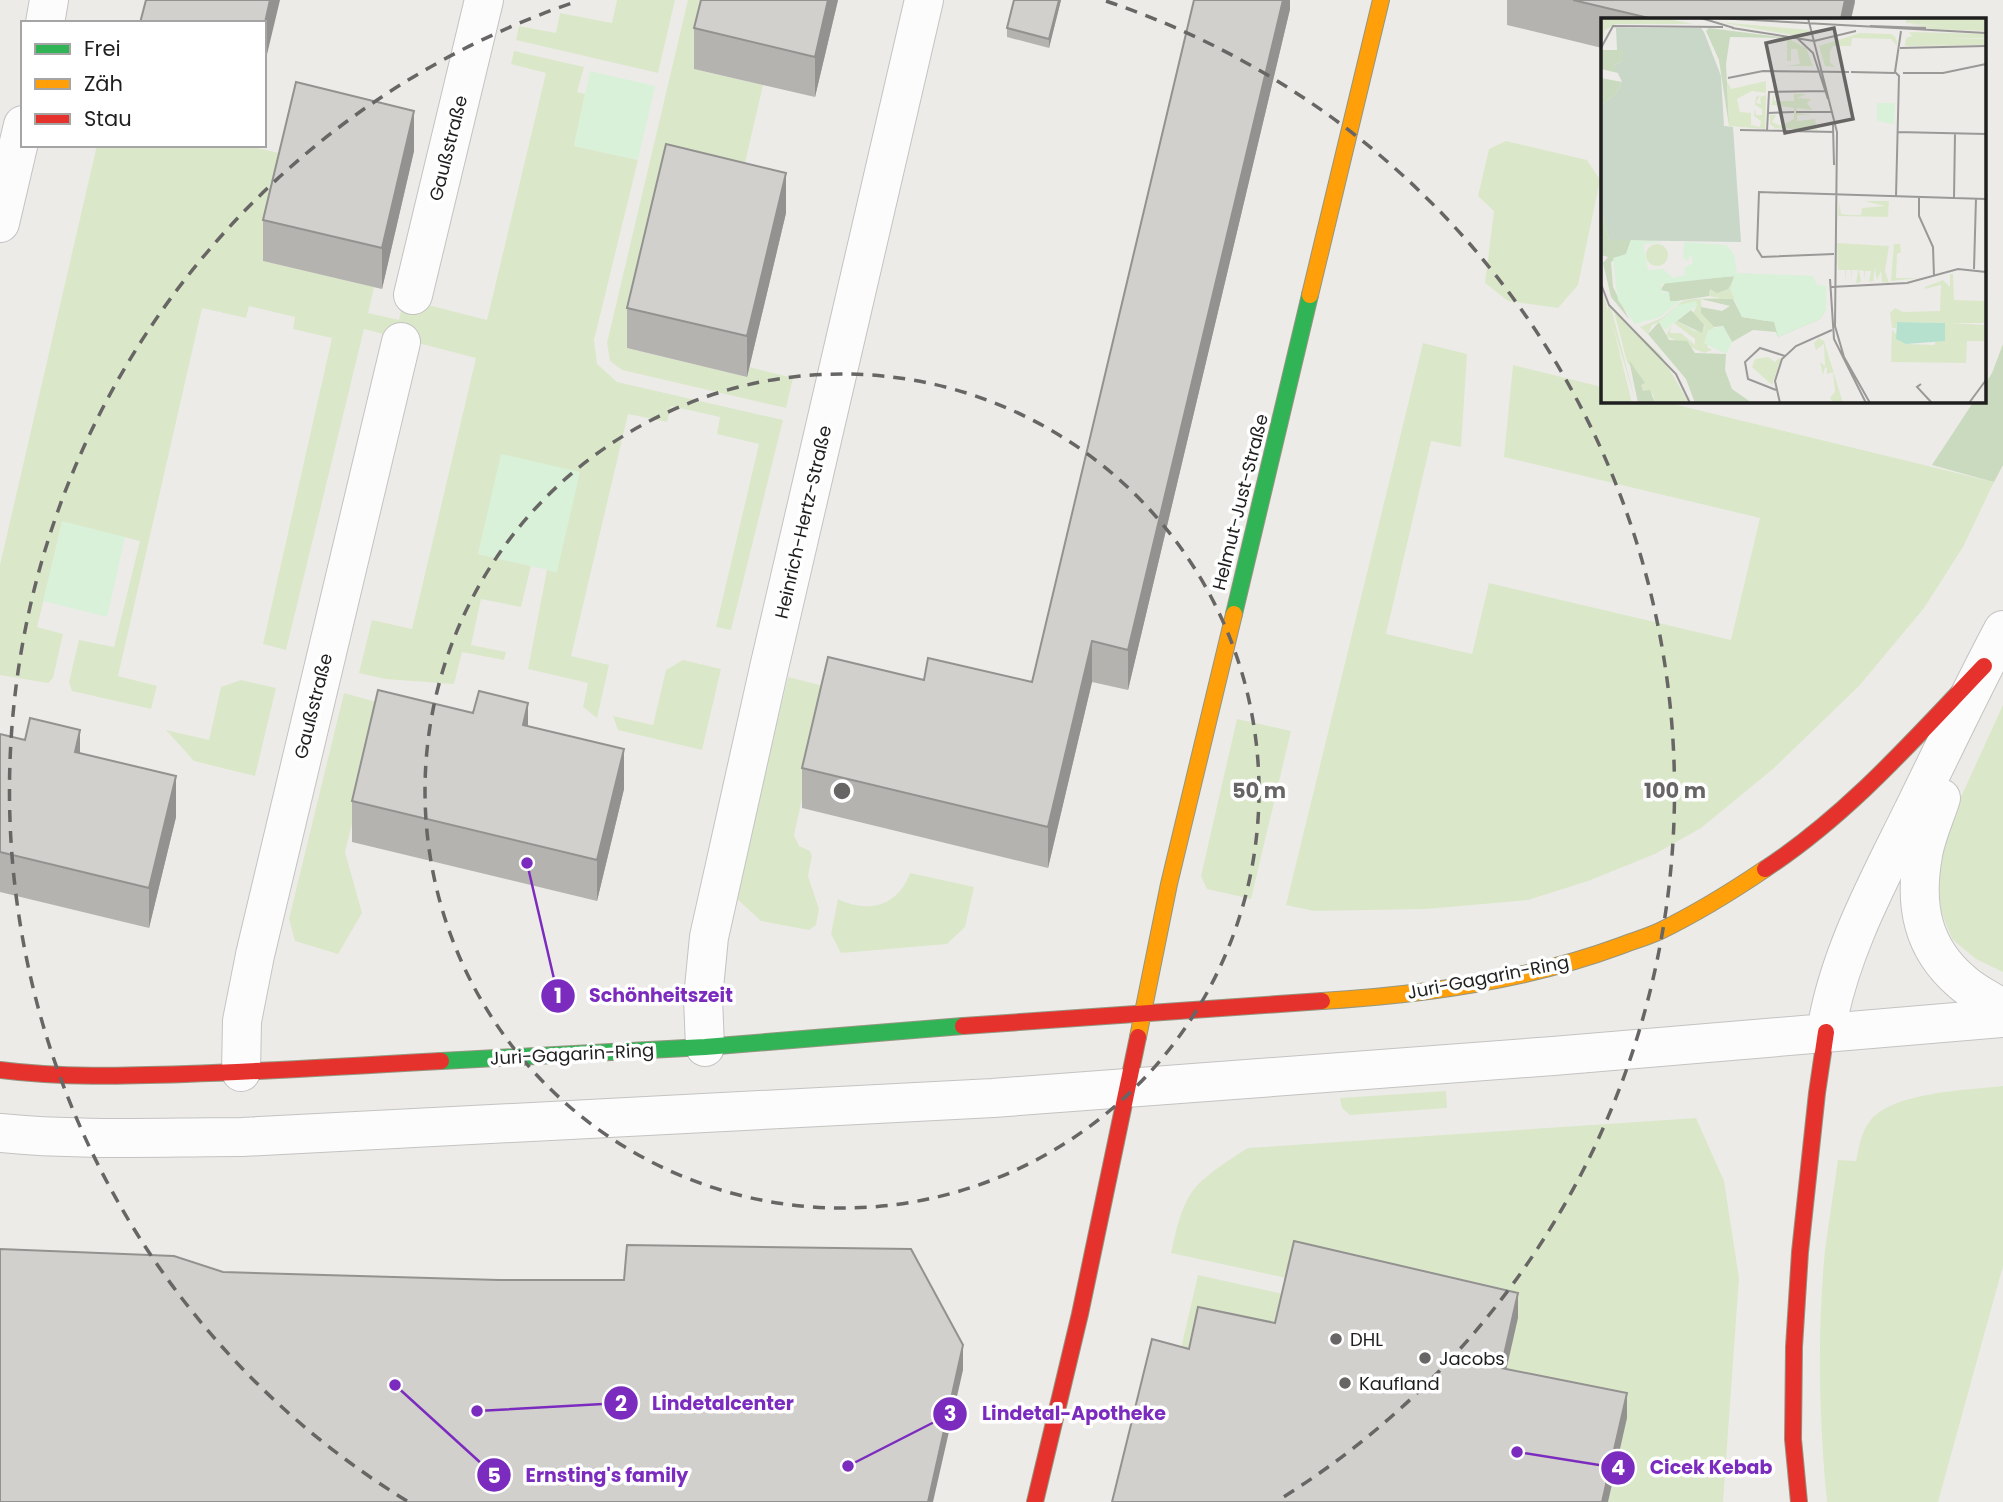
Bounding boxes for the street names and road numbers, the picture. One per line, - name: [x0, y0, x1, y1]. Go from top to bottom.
- street label: Gaußstraße: [423, 92, 473, 204]
- street label: Helmut-Just-Straße: [1206, 411, 1274, 593]
- street label: Heinrich-Hertz-Straße: [769, 423, 837, 621]
- street label: Gaußstraße: [288, 650, 338, 762]
- street label: Juri-Gagarin-Ring: [1405, 949, 1571, 1005]
- street label: Juri-Gagarin-Ring: [489, 1037, 655, 1071]

